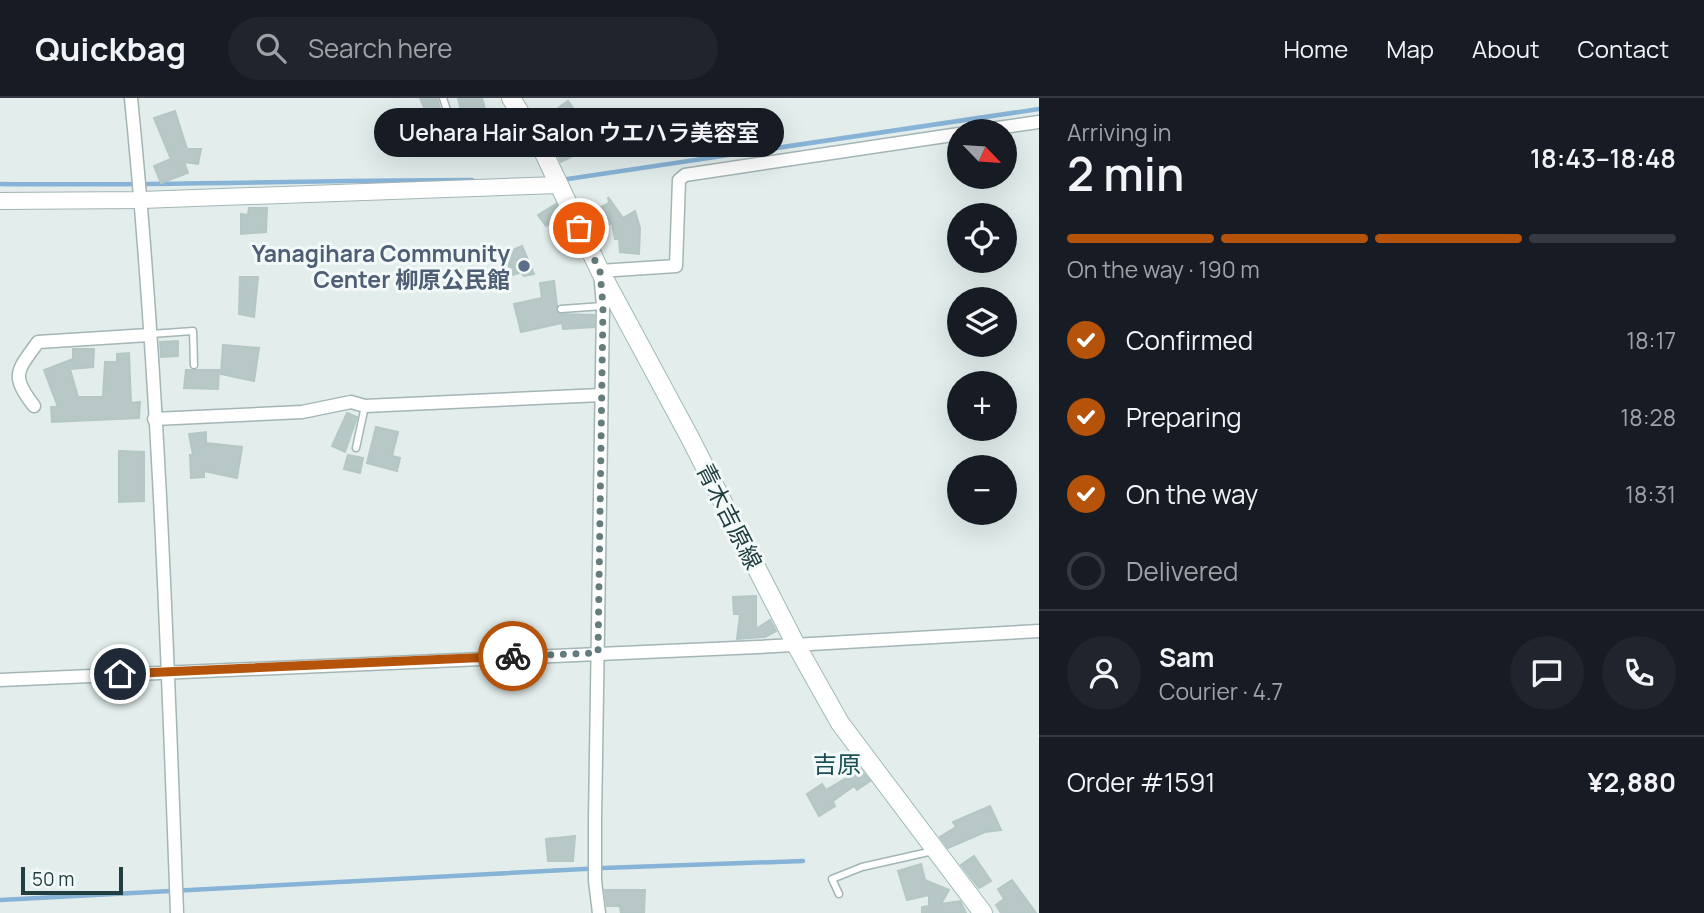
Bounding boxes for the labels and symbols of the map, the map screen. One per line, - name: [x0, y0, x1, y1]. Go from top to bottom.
- callout: Uehara Hair Salon ウエハラ美容室: [374, 109, 784, 158]
- north arrow: [947, 119, 1017, 189]
- pin: [549, 198, 609, 258]
- place label: Yanagihara Community Center 柳原公民館: [252, 237, 510, 295]
- marker: Yanagihara Community Center 柳原公民館: [516, 258, 532, 274]
- street label: 青木吉原線: [690, 458, 770, 574]
- courier: [478, 621, 548, 691]
- pin: [90, 644, 150, 704]
- district label: 吉原: [813, 747, 861, 780]
- scale bar: [21, 864, 122, 896]

